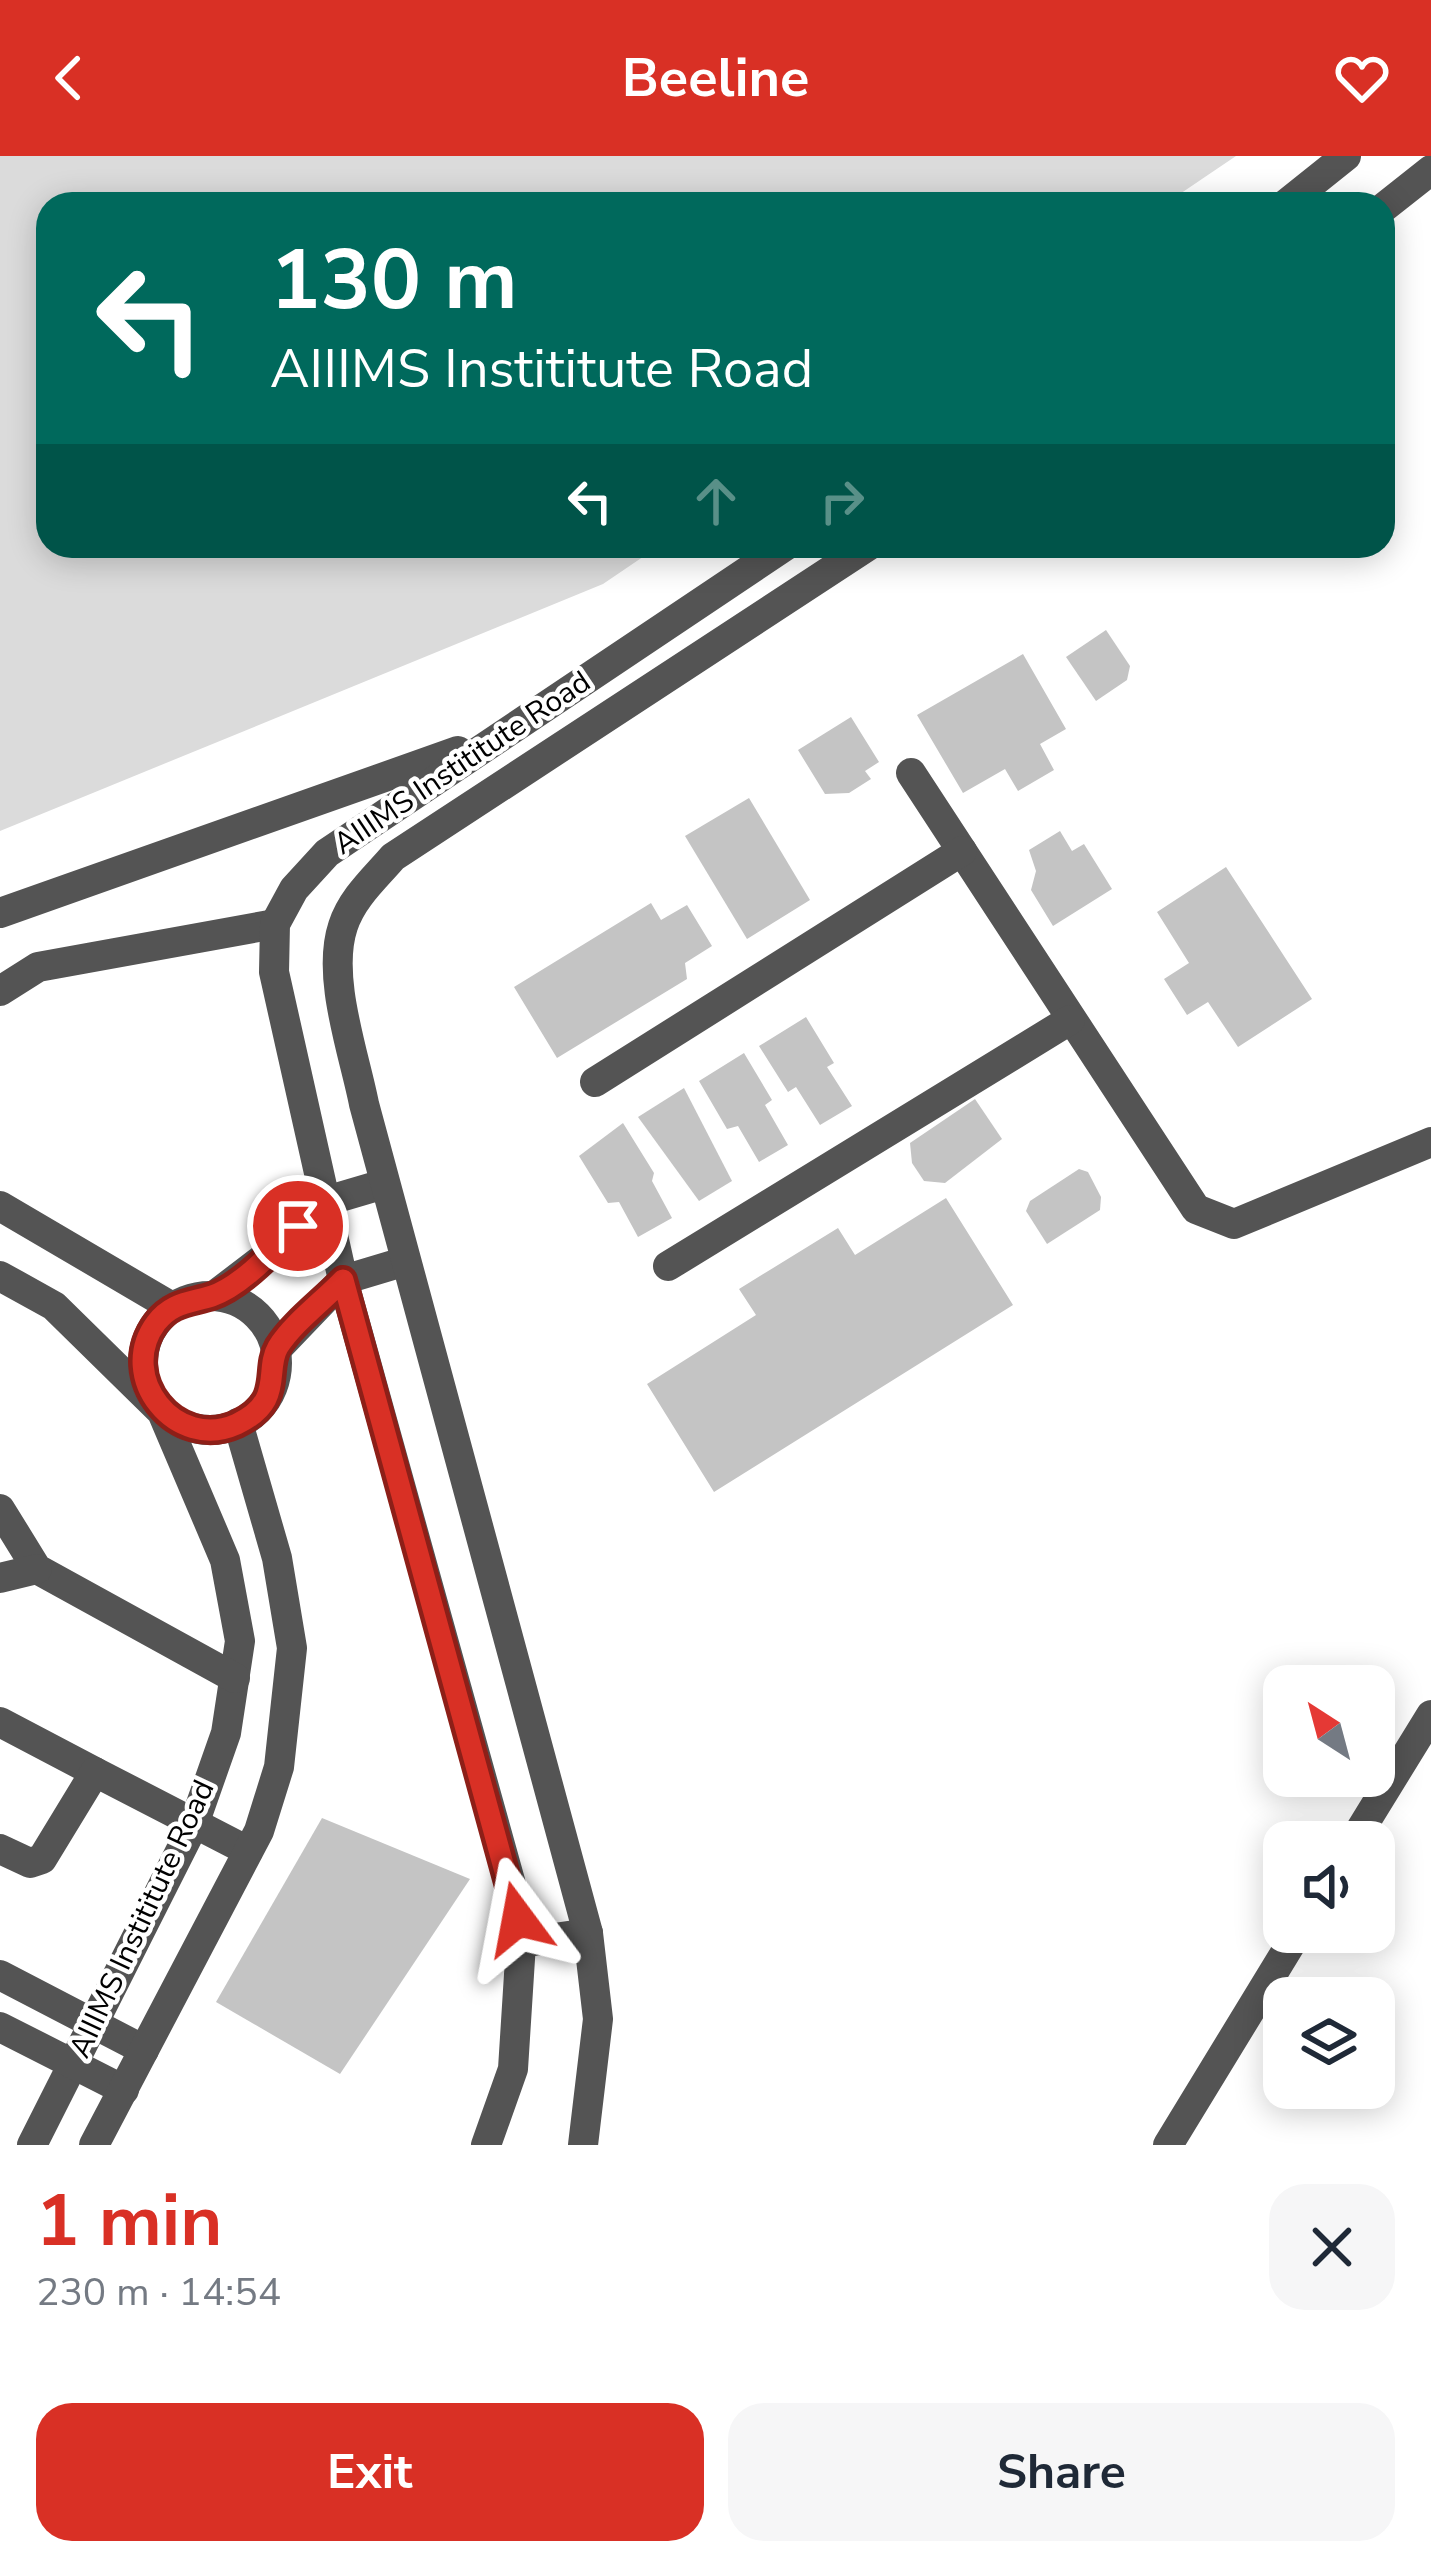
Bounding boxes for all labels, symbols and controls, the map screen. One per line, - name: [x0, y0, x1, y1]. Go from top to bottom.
- text: Beeline: [622, 41, 809, 115]
- icon: back: [36, 45, 102, 111]
- icon: heart: [1329, 45, 1395, 111]
- text: 130 m: [270, 223, 518, 338]
- icon: left: [72, 240, 228, 396]
- text: AIIIMS Instititute Road: [270, 332, 813, 406]
- icon: left: [557, 468, 623, 534]
- icon: ahead: [683, 468, 749, 534]
- icon: right: [809, 468, 875, 534]
- street label: AIIIMS Instititute Road: [325, 662, 599, 864]
- pin: [247, 1175, 349, 1277]
- icon: arrive: [265, 1193, 331, 1259]
- north arrow: [1263, 1665, 1395, 1797]
- map controls: [1263, 1665, 1395, 2109]
- street label: AIIIMS Instititute Road: [60, 1774, 224, 2064]
- button: sound: [1263, 1821, 1395, 1953]
- position arrow: [455, 1856, 581, 1982]
- button: layers: [1263, 1977, 1395, 2109]
- text: 1 min: [36, 2172, 222, 2270]
- button: close: [1269, 2184, 1395, 2310]
- text: 230 m · 14:54: [36, 2266, 281, 2319]
- button: Exit: [36, 2403, 704, 2541]
- button: Share: [728, 2403, 1395, 2541]

